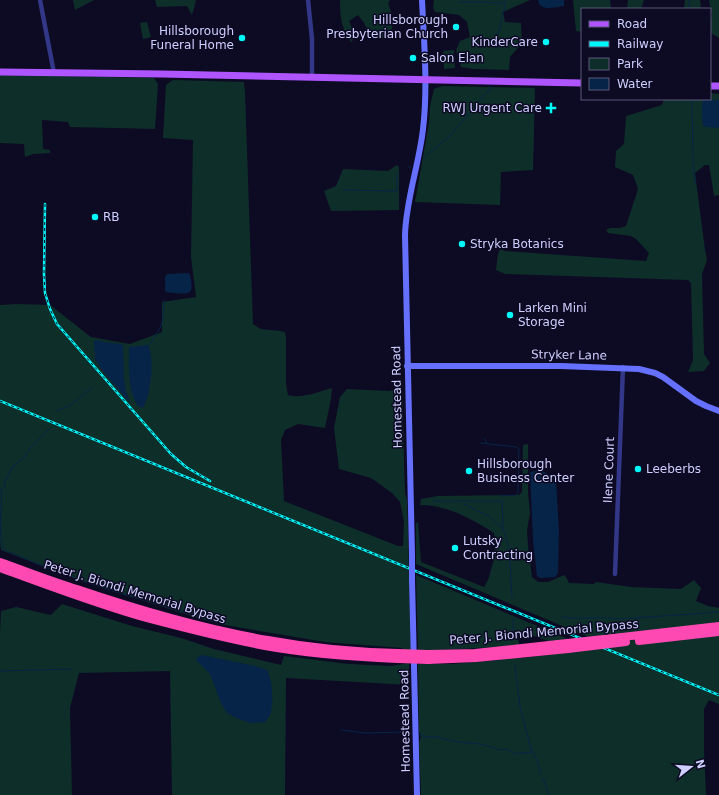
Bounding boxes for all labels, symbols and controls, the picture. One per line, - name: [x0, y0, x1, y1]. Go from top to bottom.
- legend: [581, 8, 711, 100]
- place label: Hillsborough Presbyterian Church: [326, 13, 448, 41]
- text: Road: [617, 17, 647, 31]
- marker: Hillsborough Presbyterian Church: [451, 22, 461, 32]
- place label: Hillsborough Funeral Home: [150, 24, 234, 52]
- marker: Hillsborough Funeral Home: [237, 33, 247, 43]
- place label: KinderCare: [471, 35, 538, 49]
- marker: KinderCare: [541, 37, 551, 47]
- text: Railway: [617, 37, 663, 51]
- place label: Salon Elan: [421, 51, 484, 65]
- marker: Salon Elan: [408, 53, 418, 63]
- text: Park: [617, 57, 643, 71]
- text: Water: [617, 77, 653, 91]
- place label: RWJ Urgent Care: [443, 101, 542, 115]
- marker: RWJ Urgent Care: [545, 102, 557, 114]
- place label: RB: [103, 210, 120, 224]
- marker: RB: [90, 212, 100, 222]
- place label: Stryka Botanics: [470, 237, 564, 251]
- marker: Stryka Botanics: [457, 239, 467, 249]
- place label: Larken Mini Storage: [518, 301, 587, 329]
- marker: Larken Mini Storage: [505, 310, 515, 320]
- street label: Homestead Road: [389, 346, 405, 448]
- street label: Stryker Lane: [531, 347, 607, 363]
- street label: Ilene Court: [601, 436, 617, 503]
- place label: Hillsborough Business Center: [477, 457, 574, 485]
- place label: Leeberbs: [646, 462, 701, 476]
- marker: Leeberbs: [633, 464, 643, 474]
- marker: Hillsborough Business Center: [464, 466, 474, 476]
- place label: Lutsky Contracting: [463, 534, 533, 562]
- marker: Lutsky Contracting: [450, 543, 460, 553]
- street label: Peter J. Biondi Memorial Bypass: [42, 558, 228, 626]
- street label: Peter J. Biondi Memorial Bypass: [449, 617, 639, 647]
- street label: Homestead Road: [397, 670, 413, 772]
- north arrow: [671, 747, 711, 787]
- text: N: [693, 758, 708, 771]

